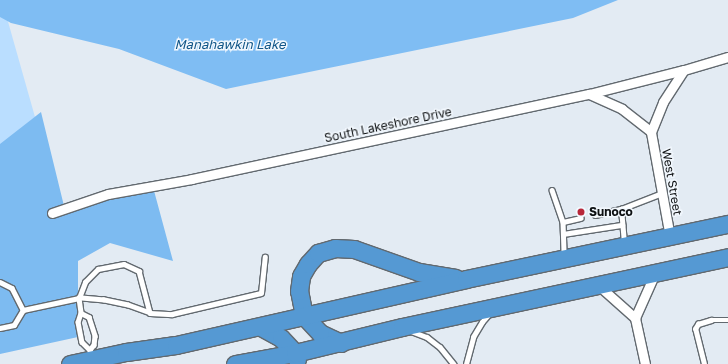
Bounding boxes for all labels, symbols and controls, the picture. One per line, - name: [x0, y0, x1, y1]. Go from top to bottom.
- water label: Manahawkin Lake: [174, 36, 286, 52]
- street label: South Lakeshore Drive: [323, 104, 453, 146]
- street label: West Street: [659, 147, 685, 217]
- place label: Sunoco: [589, 205, 633, 219]
- marker: Sunoco: [576, 207, 586, 217]

